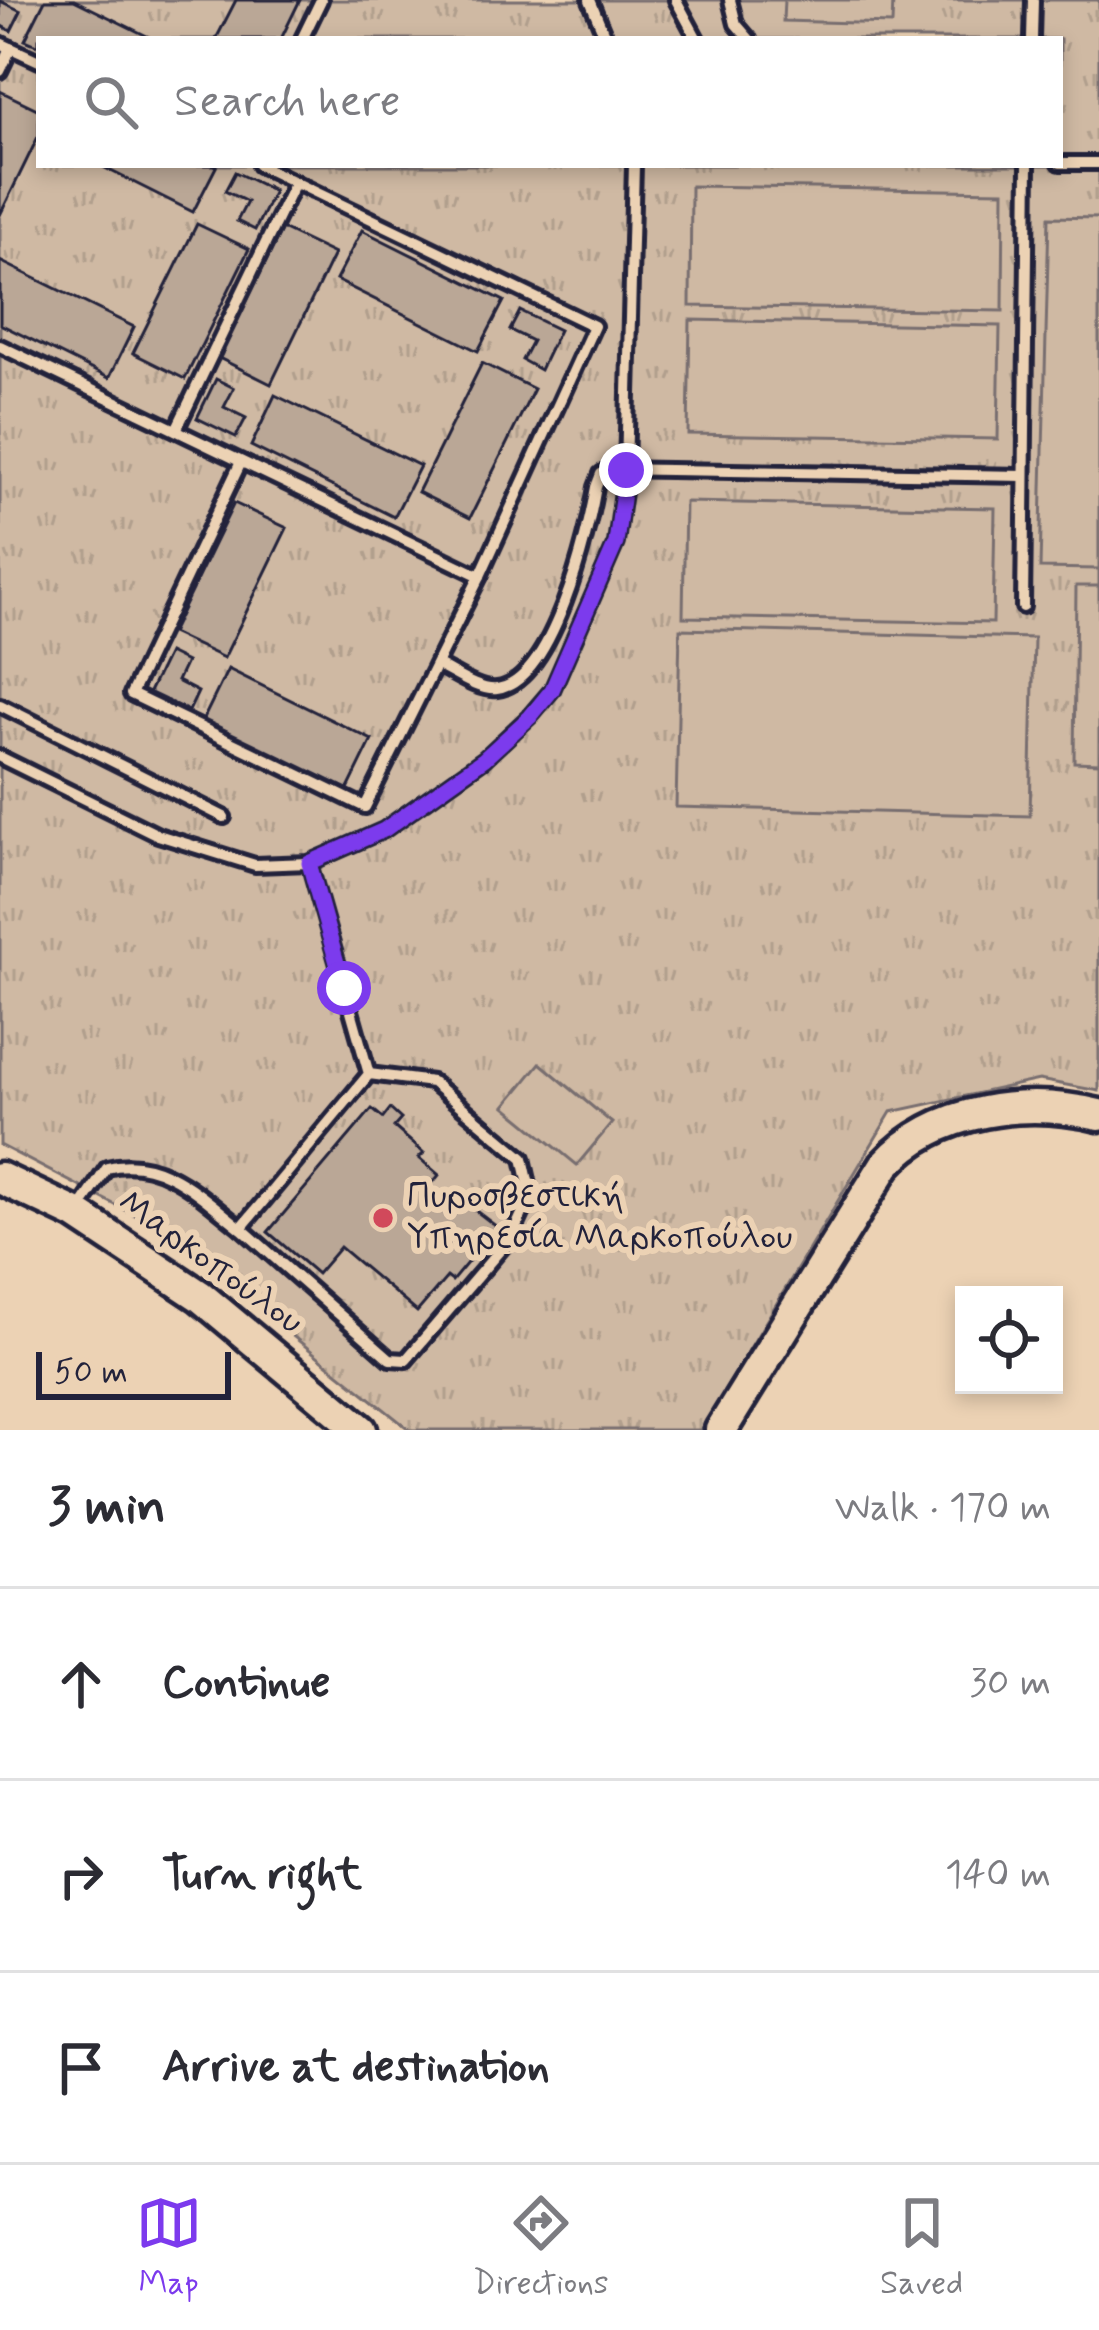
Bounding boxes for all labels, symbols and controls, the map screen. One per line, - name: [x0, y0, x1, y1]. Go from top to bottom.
- search box: [36, 36, 1063, 168]
- icon: search: [78, 69, 144, 135]
- text: Search here: [174, 73, 401, 132]
- route end: [599, 443, 653, 497]
- route start: [317, 961, 371, 1015]
- place label: Πυροσβεστική Υπηρεσία Μαρκοπούλου: [407, 1174, 792, 1262]
- street label: Μαρκοπούλου: [108, 1180, 312, 1346]
- marker: Πυροσβεστική Υπηρεσία Μαρκοπούλου: [370, 1205, 396, 1231]
- map controls: [955, 1286, 1063, 1394]
- button: locate: [955, 1286, 1063, 1394]
- scale bar: [36, 1346, 231, 1399]
- text: 50 m: [54, 1351, 128, 1395]
- text: 3 min: [48, 1475, 166, 1541]
- text: Walk · 170 m: [835, 1483, 1051, 1534]
- icon: ahead: [48, 1651, 114, 1717]
- text: Continue: [162, 1654, 330, 1713]
- text: 30 m: [969, 1658, 1051, 1709]
- icon: right: [48, 1843, 114, 1909]
- text: Turn right: [162, 1846, 362, 1905]
- text: 140 m: [945, 1850, 1051, 1901]
- icon: arrive: [48, 2035, 114, 2101]
- text: Arrive at destination: [162, 2038, 550, 2097]
- tab: Map: [136, 2190, 202, 2306]
- tab: Directions: [473, 2190, 609, 2306]
- tab: Saved: [880, 2190, 963, 2306]

